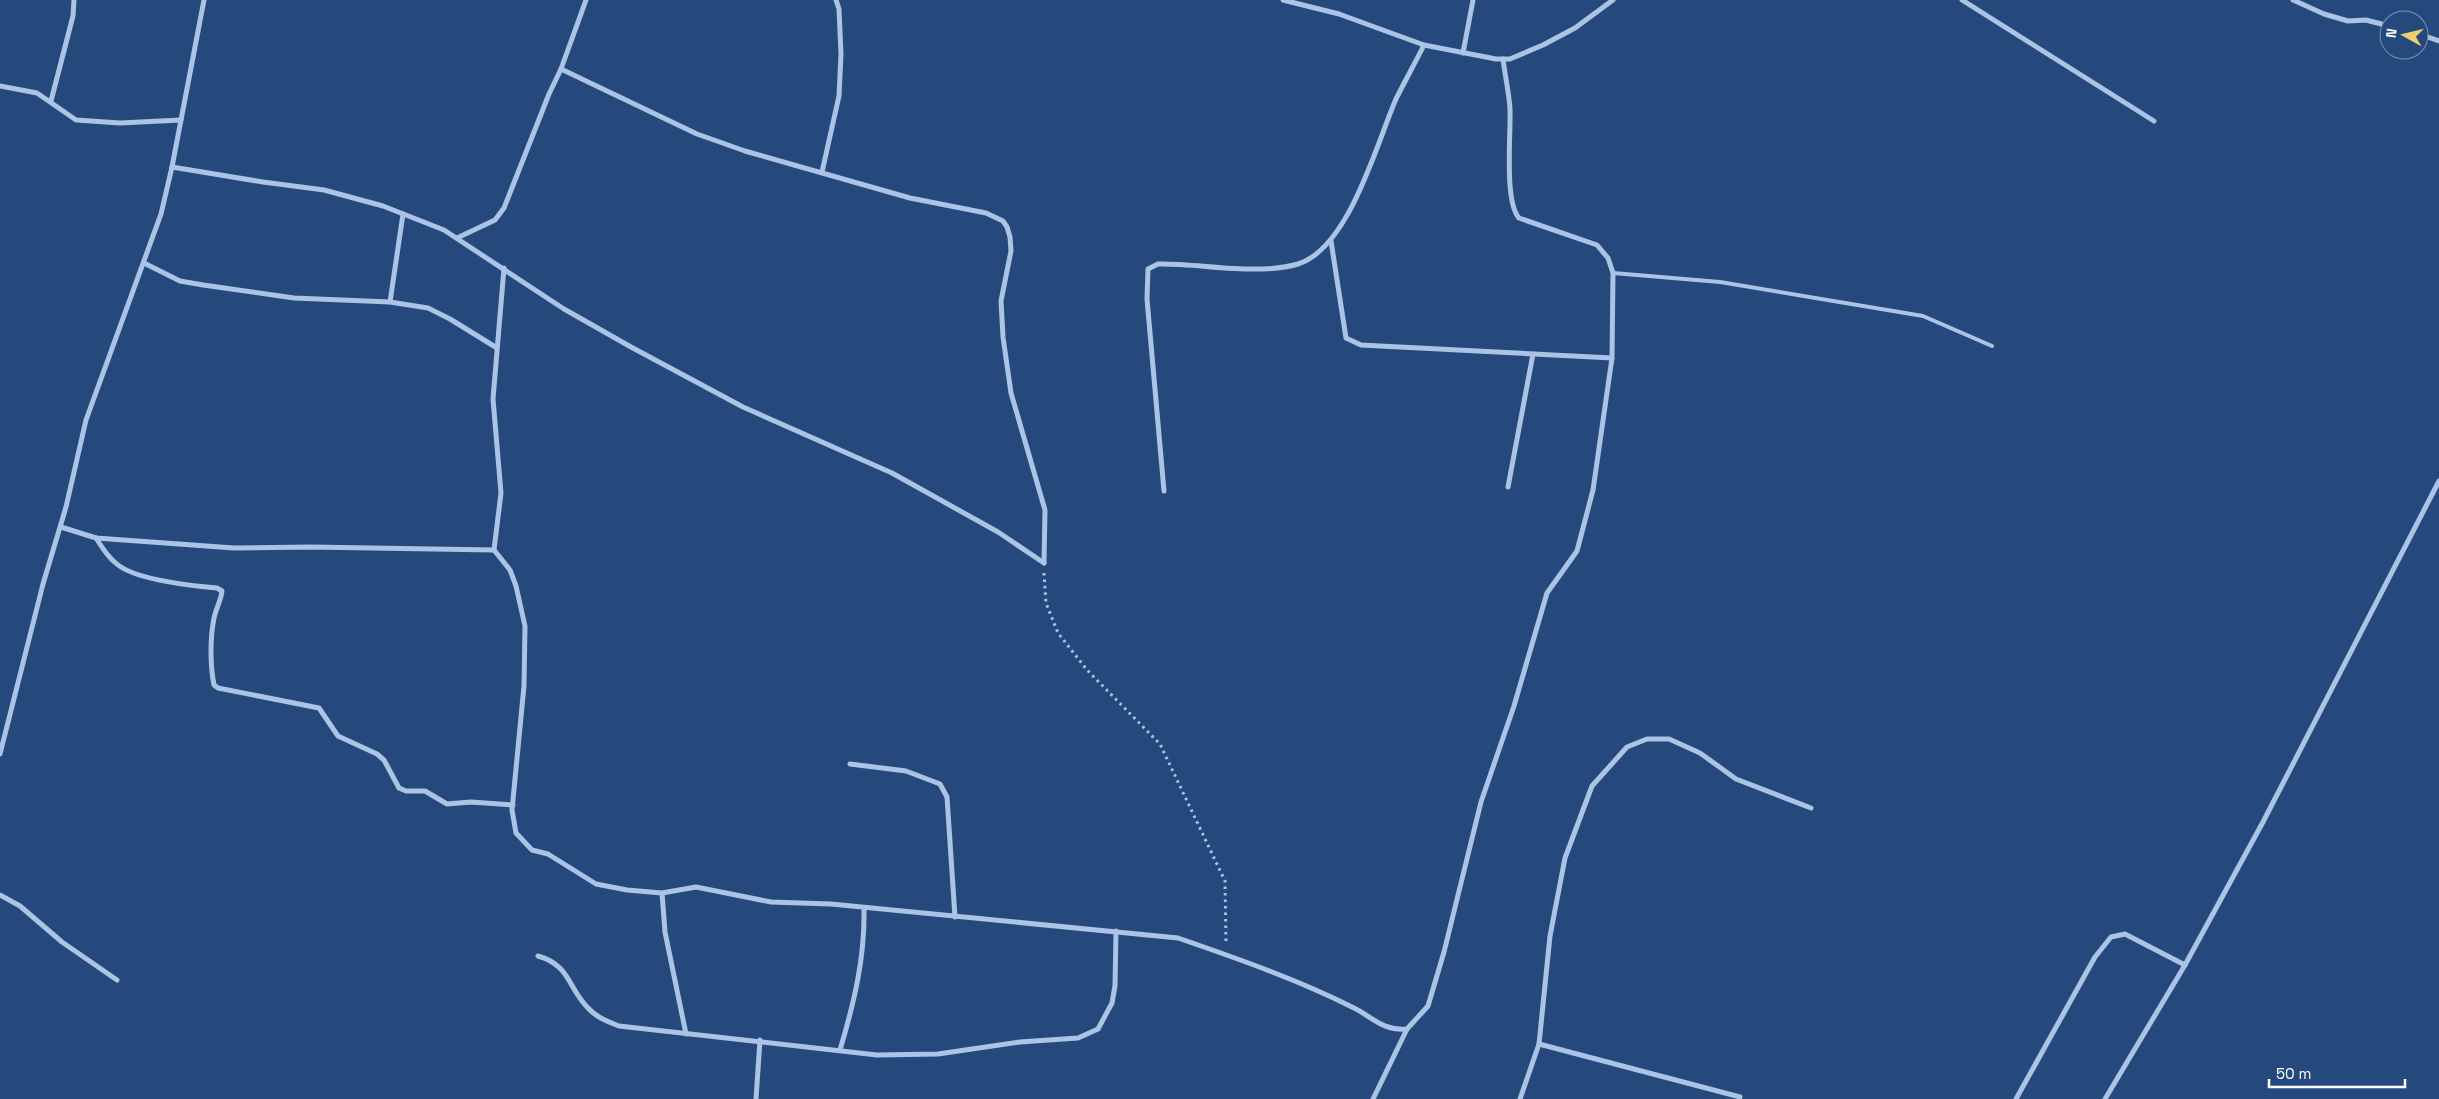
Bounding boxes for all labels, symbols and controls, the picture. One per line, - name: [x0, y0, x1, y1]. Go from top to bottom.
- north arrow: [2379, 10, 2429, 60]
- text: N: [2382, 27, 2401, 39]
- scale bar: [2269, 1056, 2405, 1088]
- text: 50 m: [2276, 1064, 2311, 1083]

